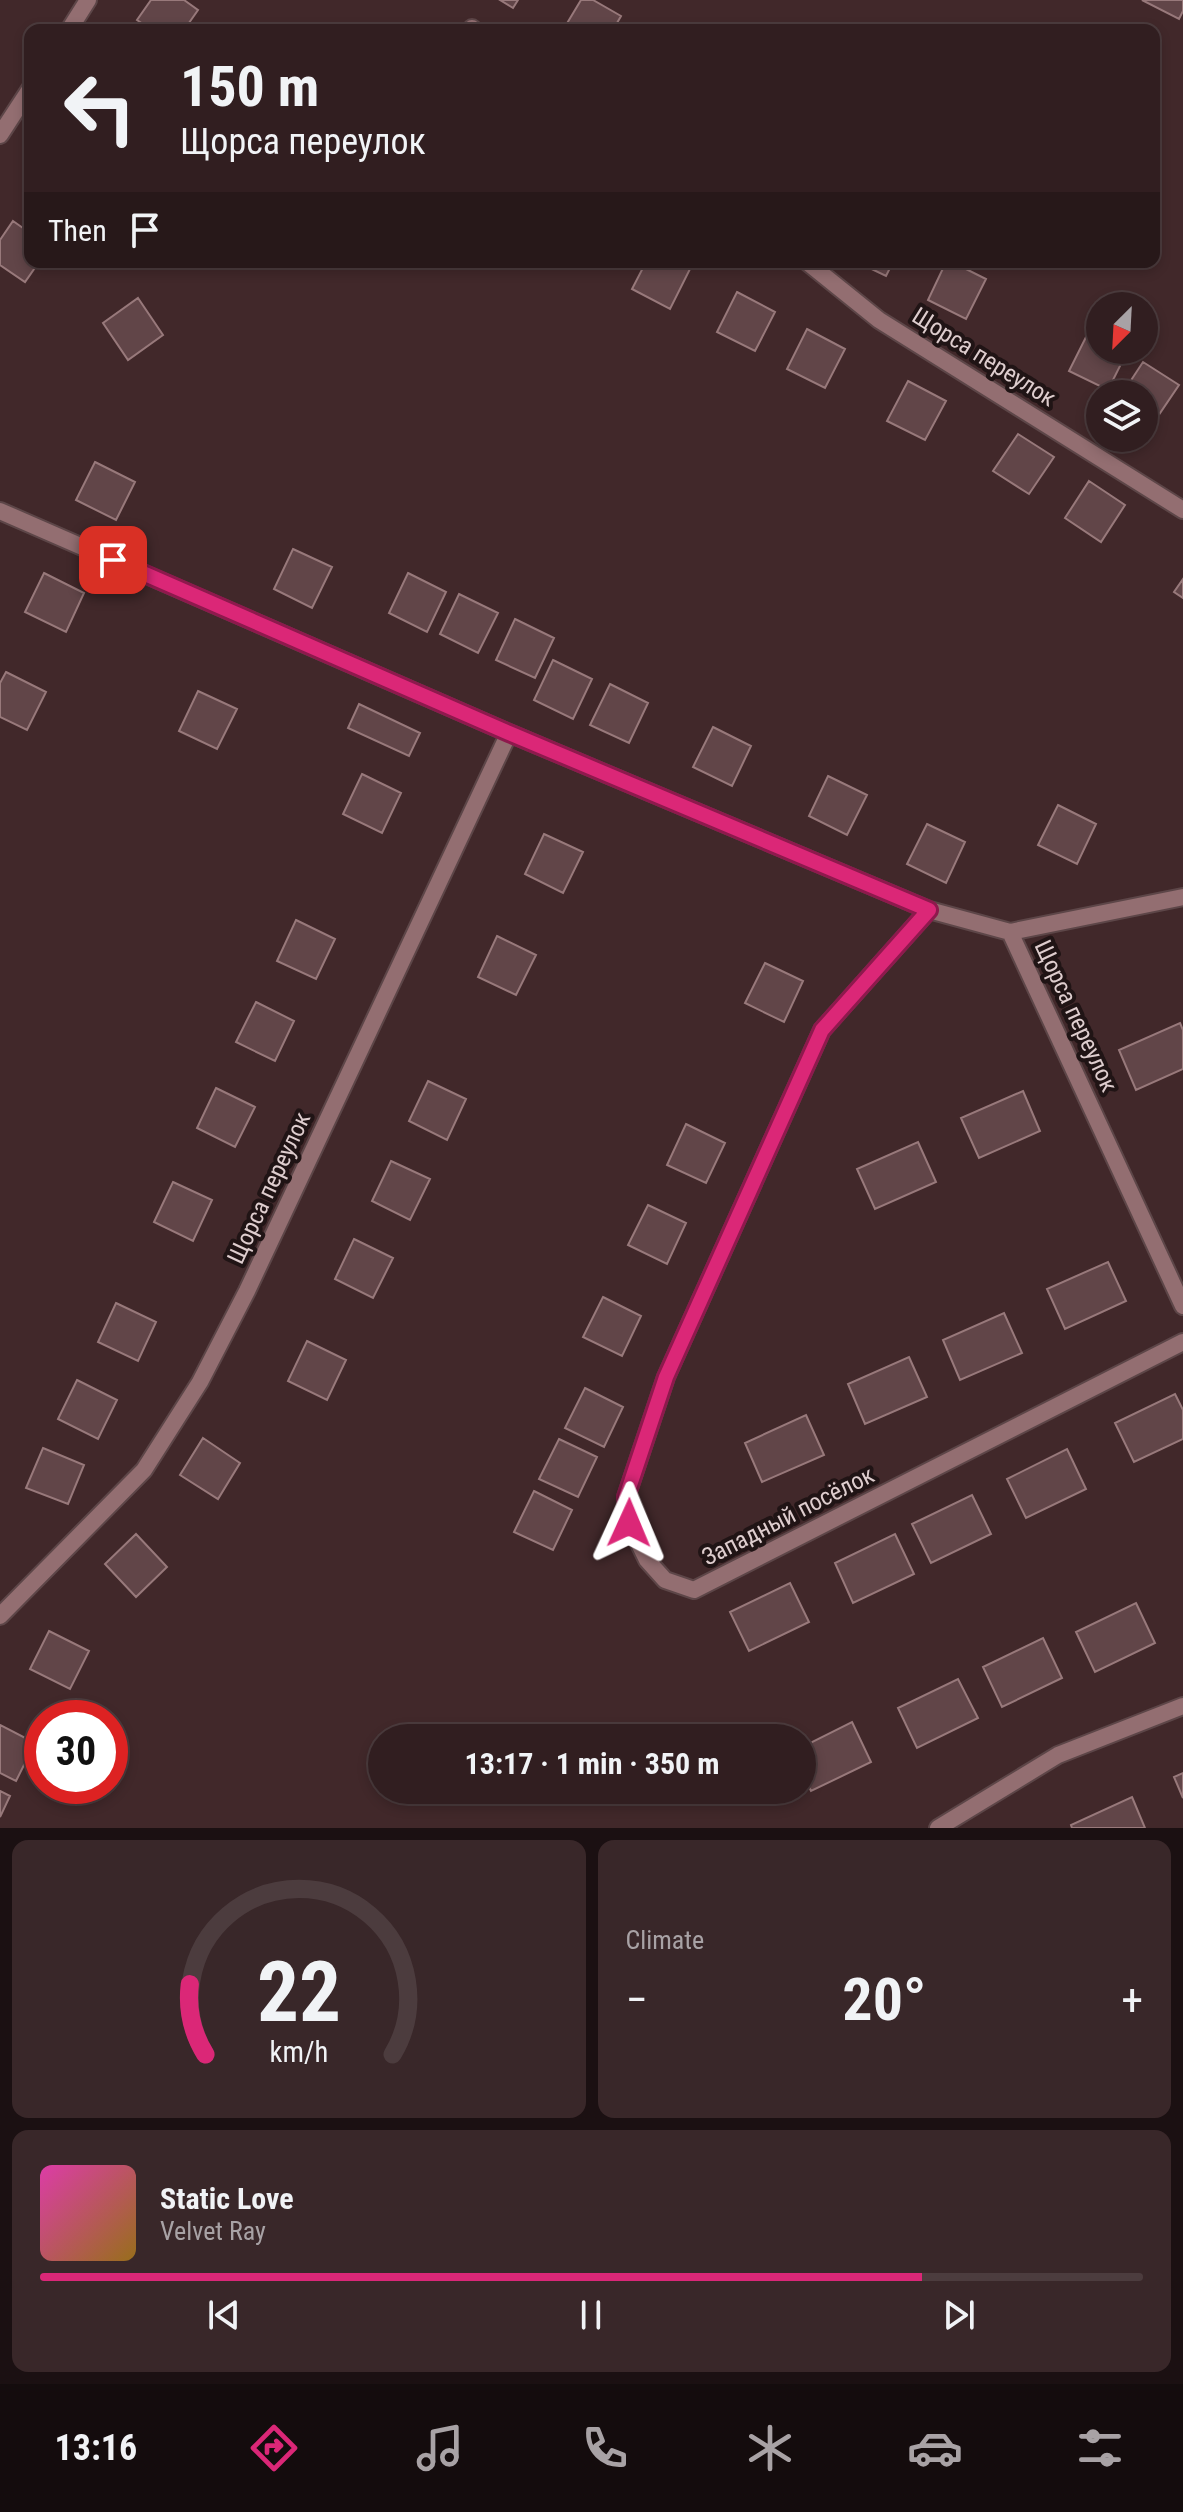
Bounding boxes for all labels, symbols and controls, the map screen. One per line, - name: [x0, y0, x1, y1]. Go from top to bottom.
- text: 150 m: [180, 54, 319, 120]
- icon: left: [48, 56, 152, 160]
- text: Щорса переулок: [180, 121, 426, 163]
- icon: arrive: [123, 208, 167, 252]
- text: Then: [48, 213, 107, 248]
- north arrow: [1086, 292, 1158, 364]
- map controls: [1086, 292, 1158, 452]
- street label: Щорса переулок: [907, 302, 1061, 413]
- button: layers: [1086, 380, 1158, 452]
- pin: [79, 526, 147, 594]
- icon: arrive: [91, 538, 135, 582]
- street label: Щорса переулок: [1029, 936, 1124, 1097]
- street label: Щорса переулок: [222, 1107, 317, 1268]
- street label: Западный посёлок: [697, 1460, 879, 1571]
- position arrow: [587, 1481, 671, 1565]
- speed limit sign: 30: [24, 1700, 128, 1804]
- text: 13:17 · 1 min · 350 m: [465, 1746, 719, 1781]
- text: Climate: [626, 1925, 704, 1955]
- text: 22: [257, 1944, 341, 2041]
- text: 20°: [842, 1964, 926, 2035]
- text: −: [626, 1974, 648, 2026]
- text: +: [1121, 1974, 1143, 2026]
- text: km/h: [269, 2035, 328, 2069]
- text: Static Love: [160, 2181, 294, 2216]
- text: Velvet Ray: [160, 2216, 266, 2246]
- icon: previous: [202, 2293, 246, 2337]
- icon: pause: [569, 2293, 613, 2337]
- icon: next: [937, 2293, 981, 2337]
- icon: directions: [246, 2420, 302, 2476]
- icon: music: [412, 2420, 468, 2476]
- icon: phone: [577, 2420, 633, 2476]
- icon: climate: [742, 2420, 798, 2476]
- icon: car: [907, 2420, 963, 2476]
- icon: filters: [1072, 2420, 1128, 2476]
- text: 13:16: [55, 2427, 137, 2469]

